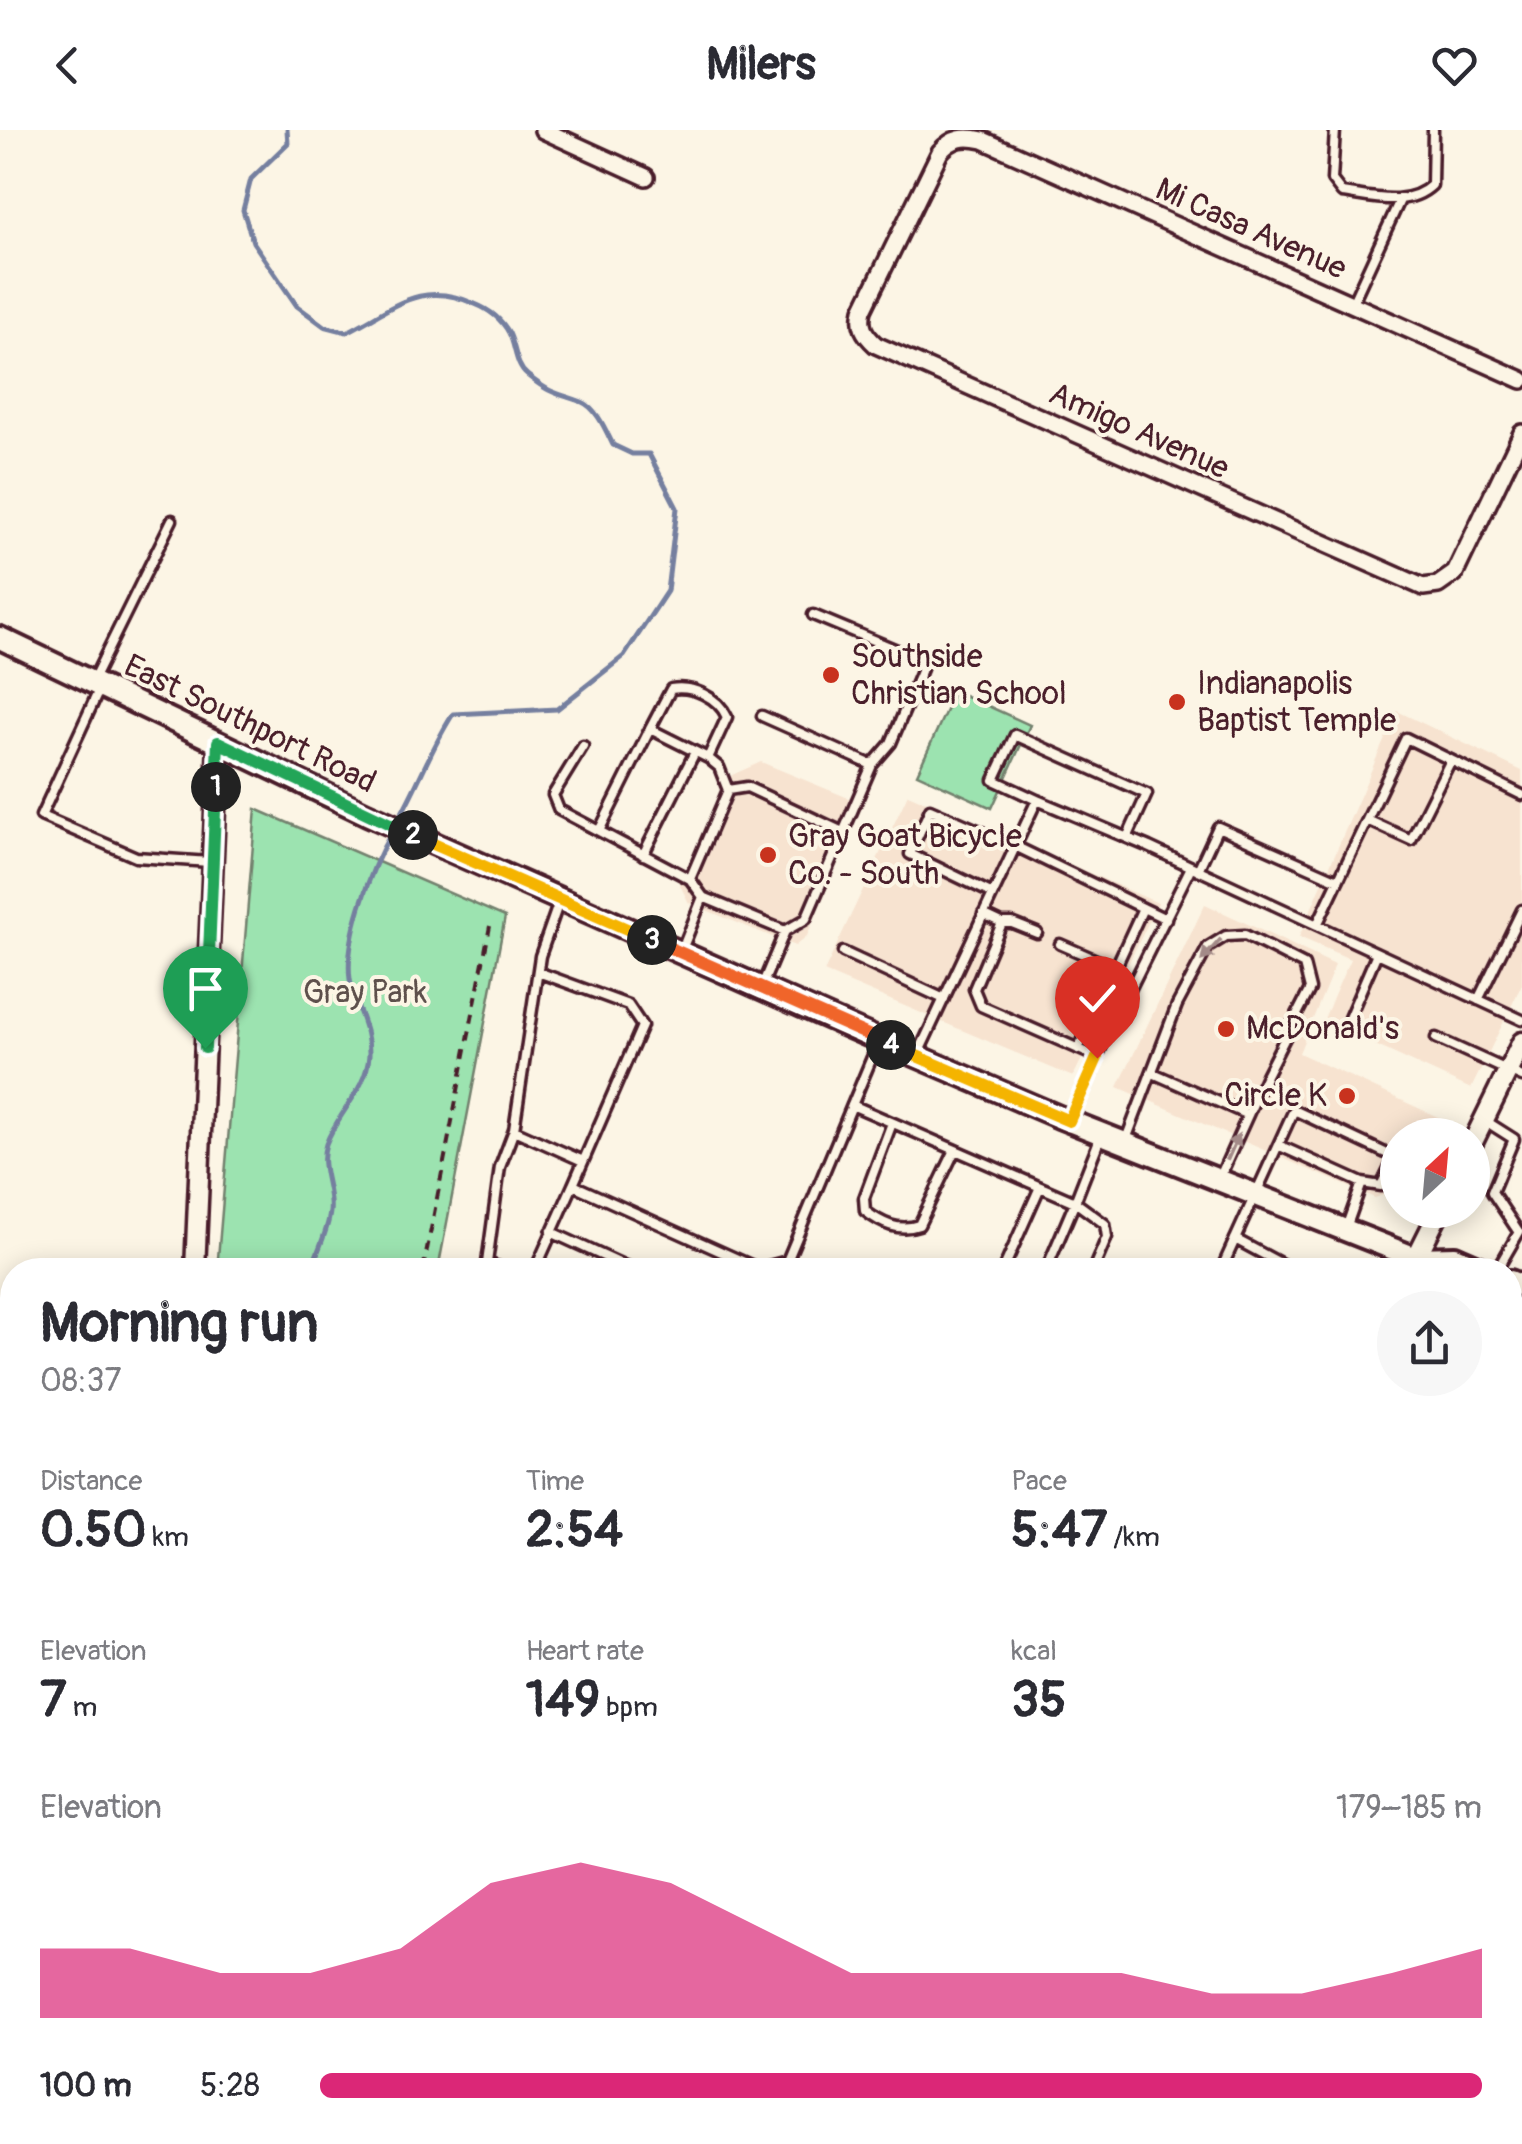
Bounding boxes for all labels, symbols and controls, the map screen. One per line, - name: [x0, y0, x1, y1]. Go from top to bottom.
- text: Milers: [706, 37, 816, 93]
- icon: back: [40, 38, 95, 93]
- icon: heart: [1427, 38, 1482, 93]
- street label: Mi Casa Avenue: [1149, 169, 1353, 289]
- street label: Amigo Avenue: [1043, 374, 1235, 489]
- place label: Southside Christian School: [851, 637, 1067, 714]
- street label: East Southport Road: [117, 646, 383, 802]
- marker: Southside Christian School: [820, 664, 842, 686]
- place label: Indianapolis Baptist Temple: [1197, 664, 1396, 741]
- marker: Indianapolis Baptist Temple: [1166, 691, 1188, 713]
- pin: 1: [191, 762, 241, 812]
- text: 1: [211, 769, 221, 804]
- pin: 2: [388, 810, 438, 860]
- text: 2: [405, 817, 421, 852]
- place label: Gray Goat Bicycle Co. - South: [788, 817, 1022, 894]
- marker: Gray Goat Bicycle Co. - South: [757, 844, 779, 866]
- pin: 3: [627, 915, 677, 965]
- text: 3: [644, 922, 660, 957]
- one-way arrow: [1199, 938, 1222, 962]
- pin: [163, 946, 248, 1049]
- pin: [1055, 956, 1140, 1059]
- icon: arrive: [178, 961, 233, 1016]
- icon: check: [1070, 971, 1125, 1026]
- park label: Gray Park: [303, 973, 427, 1013]
- place label: McDonald's: [1246, 1009, 1399, 1049]
- marker: McDonald's: [1215, 1018, 1237, 1040]
- pin: 4: [866, 1020, 916, 1070]
- text: 4: [883, 1027, 899, 1062]
- place label: Circle K: [1224, 1076, 1327, 1116]
- marker: Circle K: [1336, 1085, 1358, 1107]
- north arrow: [1380, 1118, 1490, 1228]
- map controls: [1380, 1118, 1490, 1228]
- one-way arrow: [1225, 1132, 1242, 1161]
- text: Morning run: [40, 1289, 318, 1358]
- button: share: [1377, 1291, 1482, 1396]
- text: 08:37: [40, 1361, 121, 1401]
- text: Distance: [40, 1464, 142, 1499]
- text: Time: [526, 1464, 584, 1499]
- text: Pace: [1011, 1464, 1067, 1499]
- text: 0.50: [40, 1499, 146, 1562]
- text: 2:54: [526, 1499, 623, 1562]
- text: 5:47: [1011, 1499, 1107, 1562]
- text: km: [146, 1520, 189, 1555]
- text: /km: [1107, 1520, 1160, 1555]
- text: Elevation: [40, 1634, 147, 1669]
- text: Heart rate: [526, 1634, 644, 1669]
- text: kcal: [1011, 1634, 1057, 1669]
- text: 7: [40, 1669, 66, 1732]
- text: 149: [526, 1669, 600, 1732]
- text: 35: [1011, 1669, 1066, 1732]
- text: m: [66, 1690, 97, 1725]
- text: bpm: [600, 1690, 658, 1725]
- text: Elevation: [40, 1788, 162, 1828]
- text: 179–185 m: [1336, 1788, 1482, 1828]
- text: 100 m: [40, 2066, 132, 2106]
- text: 5:28: [200, 2066, 260, 2106]

